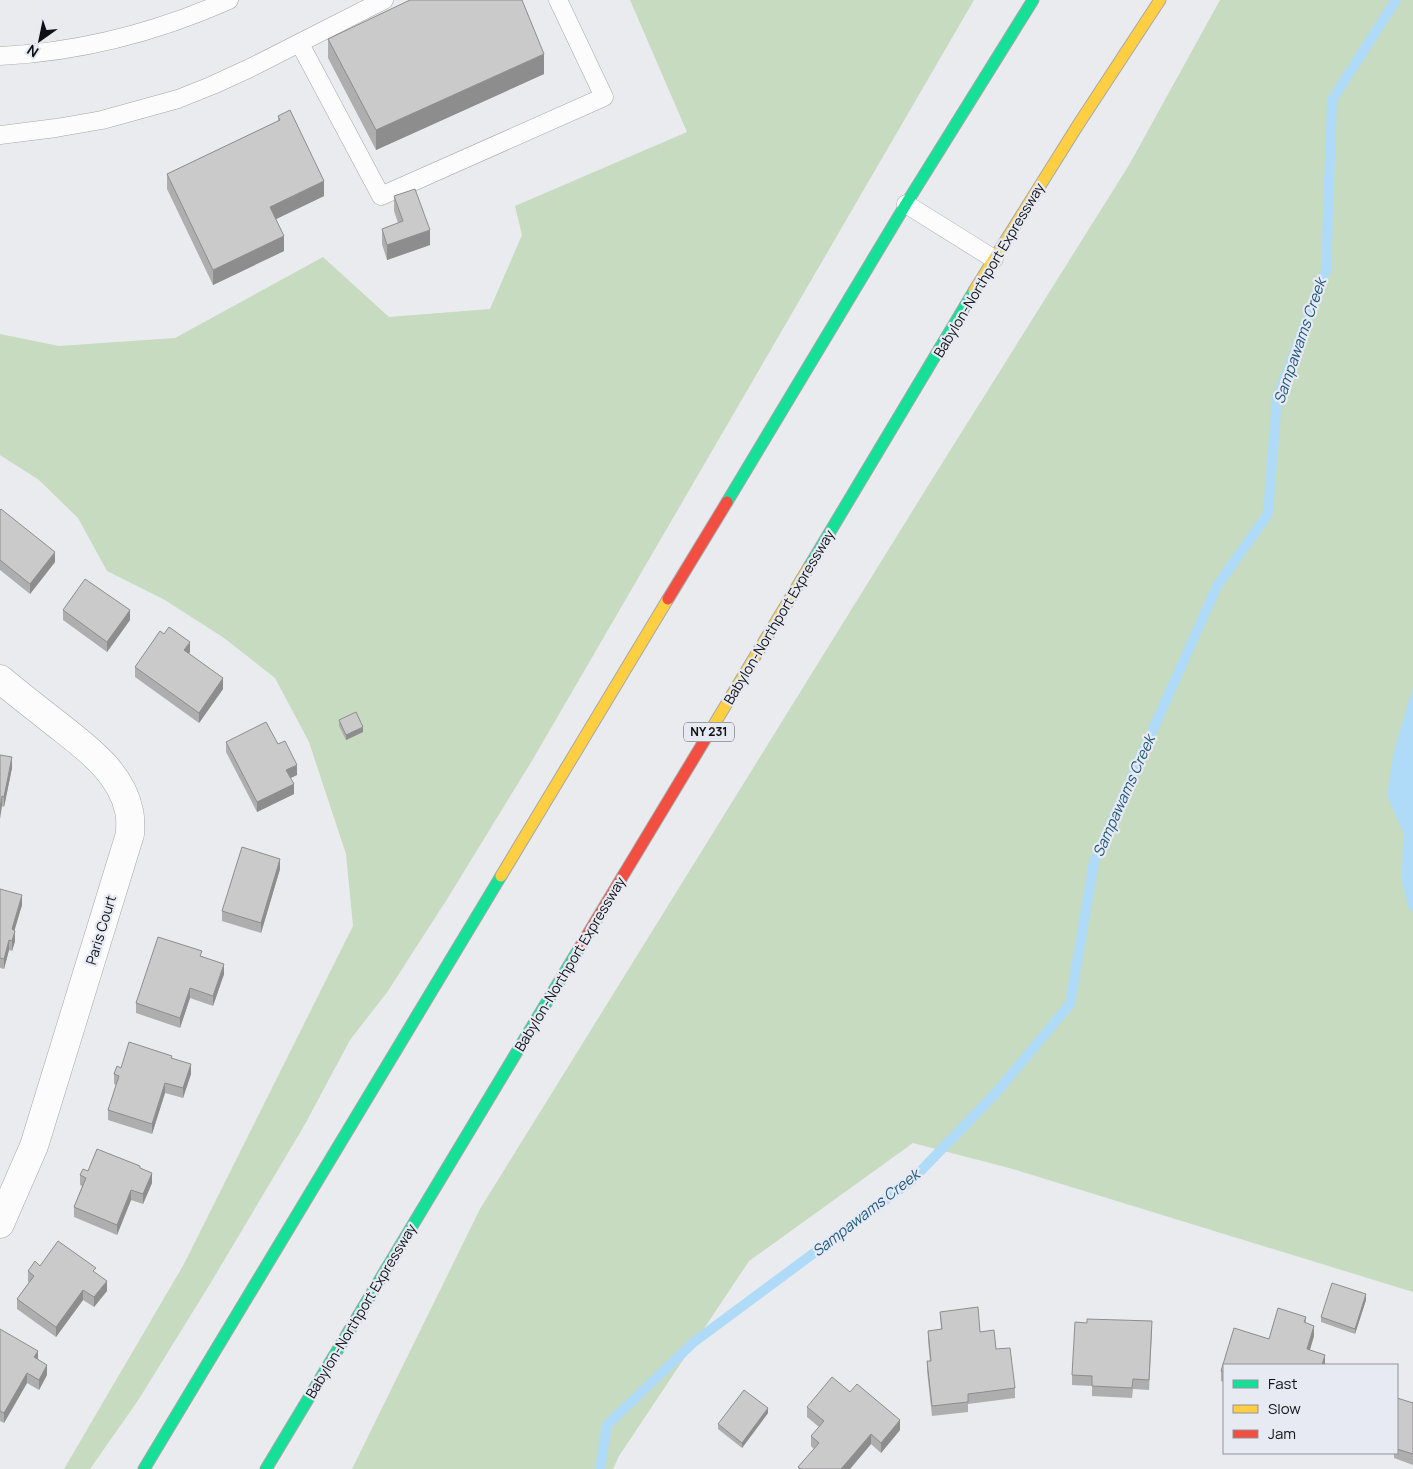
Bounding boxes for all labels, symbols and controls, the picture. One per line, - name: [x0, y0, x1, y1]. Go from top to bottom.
- north arrow: [15, 15, 65, 65]
- text: N: [23, 41, 42, 62]
- street label: Babylon-Northport Expressway: [929, 178, 1049, 361]
- water label: Sampawams Creek: [1268, 273, 1332, 406]
- street label: Babylon-Northport Expressway: [719, 525, 839, 708]
- road number: NY 231: [684, 722, 734, 742]
- water label: Sampawams Creek: [1087, 729, 1161, 860]
- street label: Babylon-Northport Expressway: [510, 872, 630, 1055]
- street label: Paris Court: [81, 892, 120, 967]
- water label: Sampawams Creek: [808, 1162, 926, 1261]
- street label: Babylon-Northport Expressway: [301, 1219, 421, 1402]
- legend: [1223, 1364, 1398, 1454]
- text: Fast: [1268, 1373, 1297, 1394]
- text: Slow: [1268, 1398, 1301, 1419]
- text: Jam: [1268, 1423, 1296, 1444]

